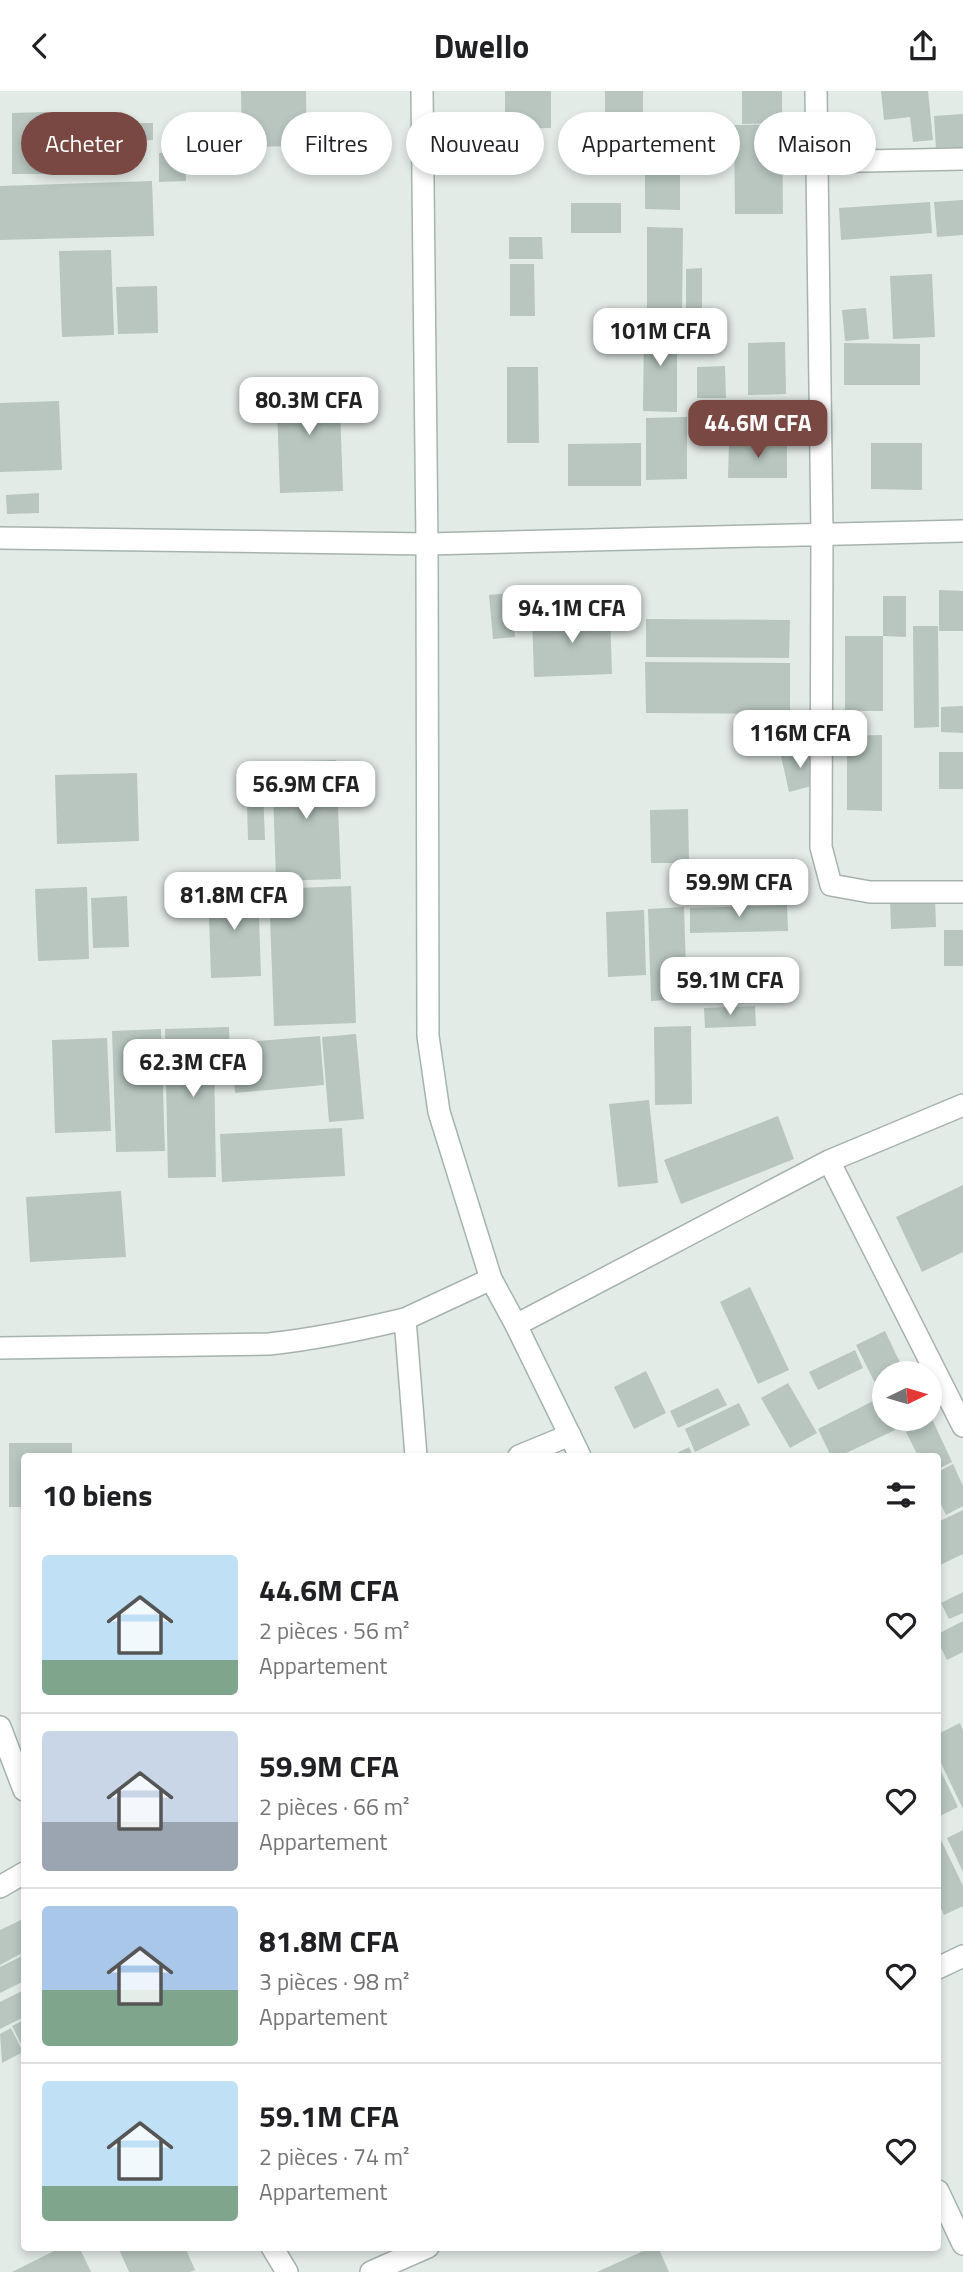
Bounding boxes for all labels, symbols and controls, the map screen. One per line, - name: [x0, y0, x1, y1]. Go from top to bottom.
- text: Dwello: [434, 22, 529, 70]
- icon: back: [21, 27, 59, 65]
- icon: share: [904, 27, 942, 65]
- chip: Acheter: [21, 112, 147, 175]
- chip: Louer: [161, 112, 267, 175]
- chip: Filtres: [281, 112, 392, 175]
- chip: Nouveau: [406, 112, 544, 175]
- chip: Appartement: [558, 112, 740, 175]
- chip: Maison: [754, 112, 876, 175]
- pin: 101M CFA: [588, 309, 732, 368]
- text: 101M CFA: [609, 313, 711, 348]
- pin: 80.3M CFA: [229, 377, 389, 437]
- text: 80.3M CFA: [255, 382, 363, 417]
- pin: 44.6M CFA: [678, 401, 838, 460]
- text: 44.6M CFA: [704, 405, 812, 440]
- pin: 94.1M CFA: [492, 585, 652, 645]
- text: 94.1M CFA: [518, 590, 626, 625]
- pin: 116M CFA: [728, 711, 872, 770]
- text: 116M CFA: [749, 715, 851, 750]
- pin: 56.9M CFA: [226, 761, 386, 821]
- text: 56.9M CFA: [252, 766, 360, 801]
- pin: 59.9M CFA: [659, 859, 819, 919]
- text: 59.9M CFA: [685, 864, 793, 899]
- pin: 81.8M CFA: [154, 873, 314, 932]
- text: 81.8M CFA: [180, 877, 288, 912]
- pin: 59.1M CFA: [650, 957, 810, 1017]
- text: 59.1M CFA: [676, 962, 784, 997]
- pin: 62.3M CFA: [113, 1039, 273, 1099]
- text: 62.3M CFA: [139, 1044, 247, 1079]
- north arrow: [872, 1361, 942, 1431]
- map controls: [872, 1361, 942, 1431]
- text: 10 biens: [42, 1472, 152, 1518]
- icon: filters: [882, 1476, 920, 1514]
- text: 44.6M CFA: [259, 1567, 399, 1613]
- icon: home: [98, 1583, 182, 1667]
- icon: heart: [882, 1606, 920, 1644]
- text: 2 pièces · 56 m²: [259, 1613, 410, 1648]
- text: Appartement: [259, 1648, 387, 1683]
- text: 59.9M CFA: [259, 1743, 399, 1789]
- icon: home: [98, 1759, 182, 1843]
- icon: heart: [882, 1782, 920, 1820]
- text: 2 pièces · 66 m²: [259, 1789, 410, 1824]
- text: Appartement: [259, 1824, 387, 1859]
- text: 81.8M CFA: [259, 1918, 399, 1964]
- icon: home: [98, 1934, 182, 2018]
- icon: heart: [882, 1957, 920, 1995]
- text: 3 pièces · 98 m²: [259, 1964, 410, 1999]
- text: Appartement: [259, 1999, 387, 2034]
- text: 59.1M CFA: [259, 2093, 399, 2139]
- icon: home: [98, 2109, 182, 2193]
- icon: heart: [882, 2132, 920, 2170]
- text: 2 pièces · 74 m²: [259, 2139, 410, 2174]
- text: Appartement: [259, 2174, 387, 2209]

